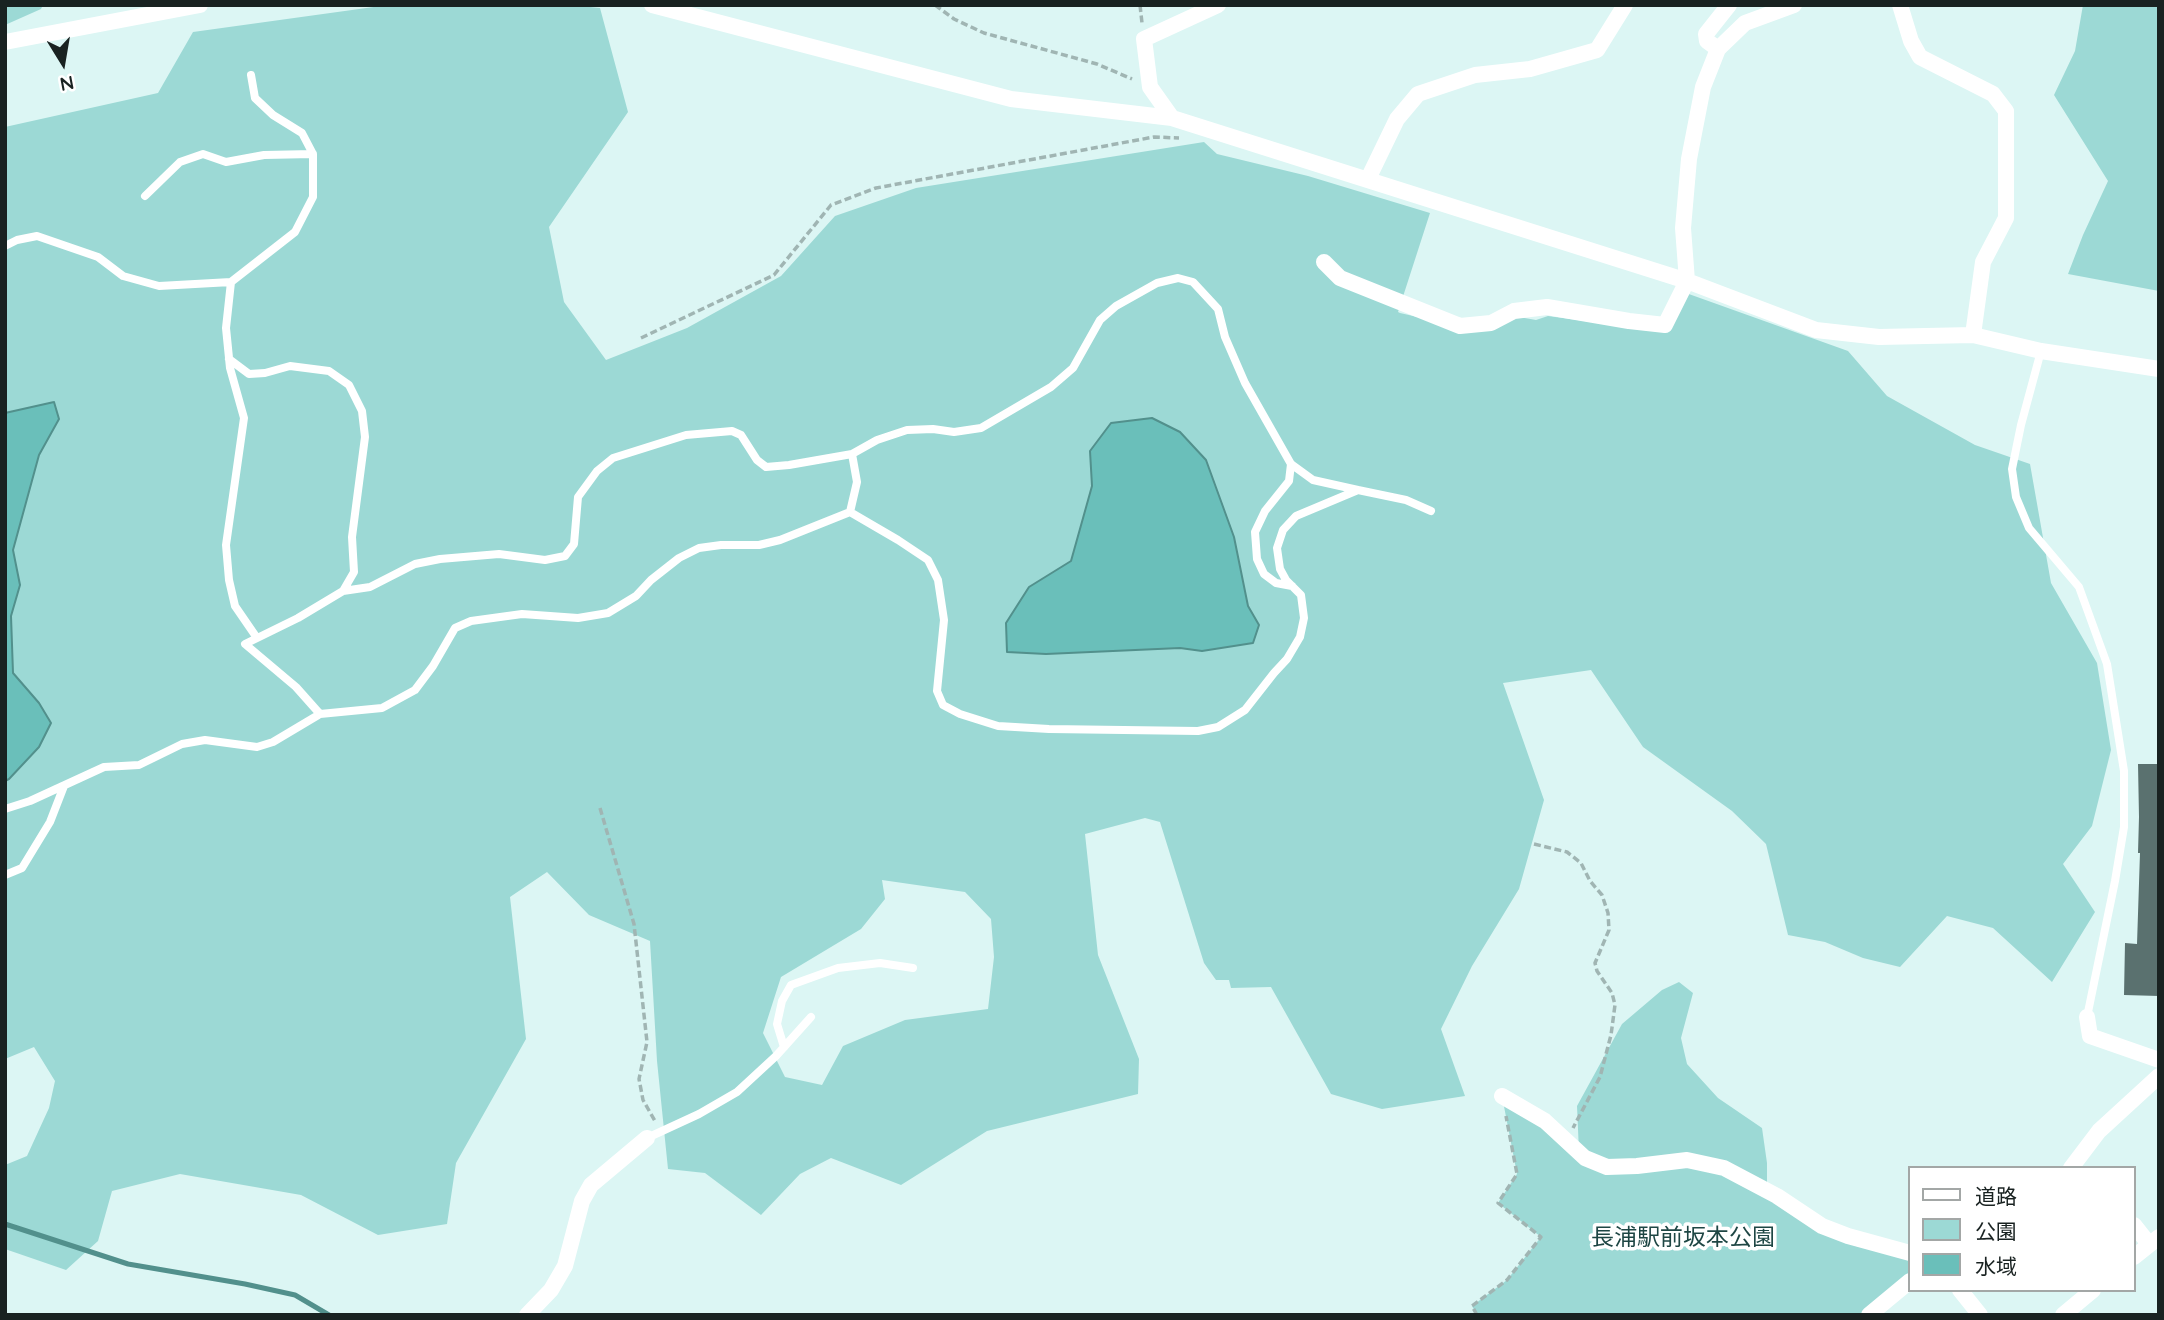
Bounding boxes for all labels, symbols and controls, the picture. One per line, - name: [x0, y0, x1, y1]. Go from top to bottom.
- north arrow: [28, 28, 98, 98]
- text: N: [58, 71, 76, 97]
- legend: [1909, 1166, 2136, 1292]
- text: 道路: [1975, 1183, 2017, 1209]
- text: 公園: [1975, 1218, 2017, 1244]
- park label: 長浦駅前坂本公園: [1591, 1224, 1775, 1252]
- text: 水域: [1975, 1253, 2017, 1279]

